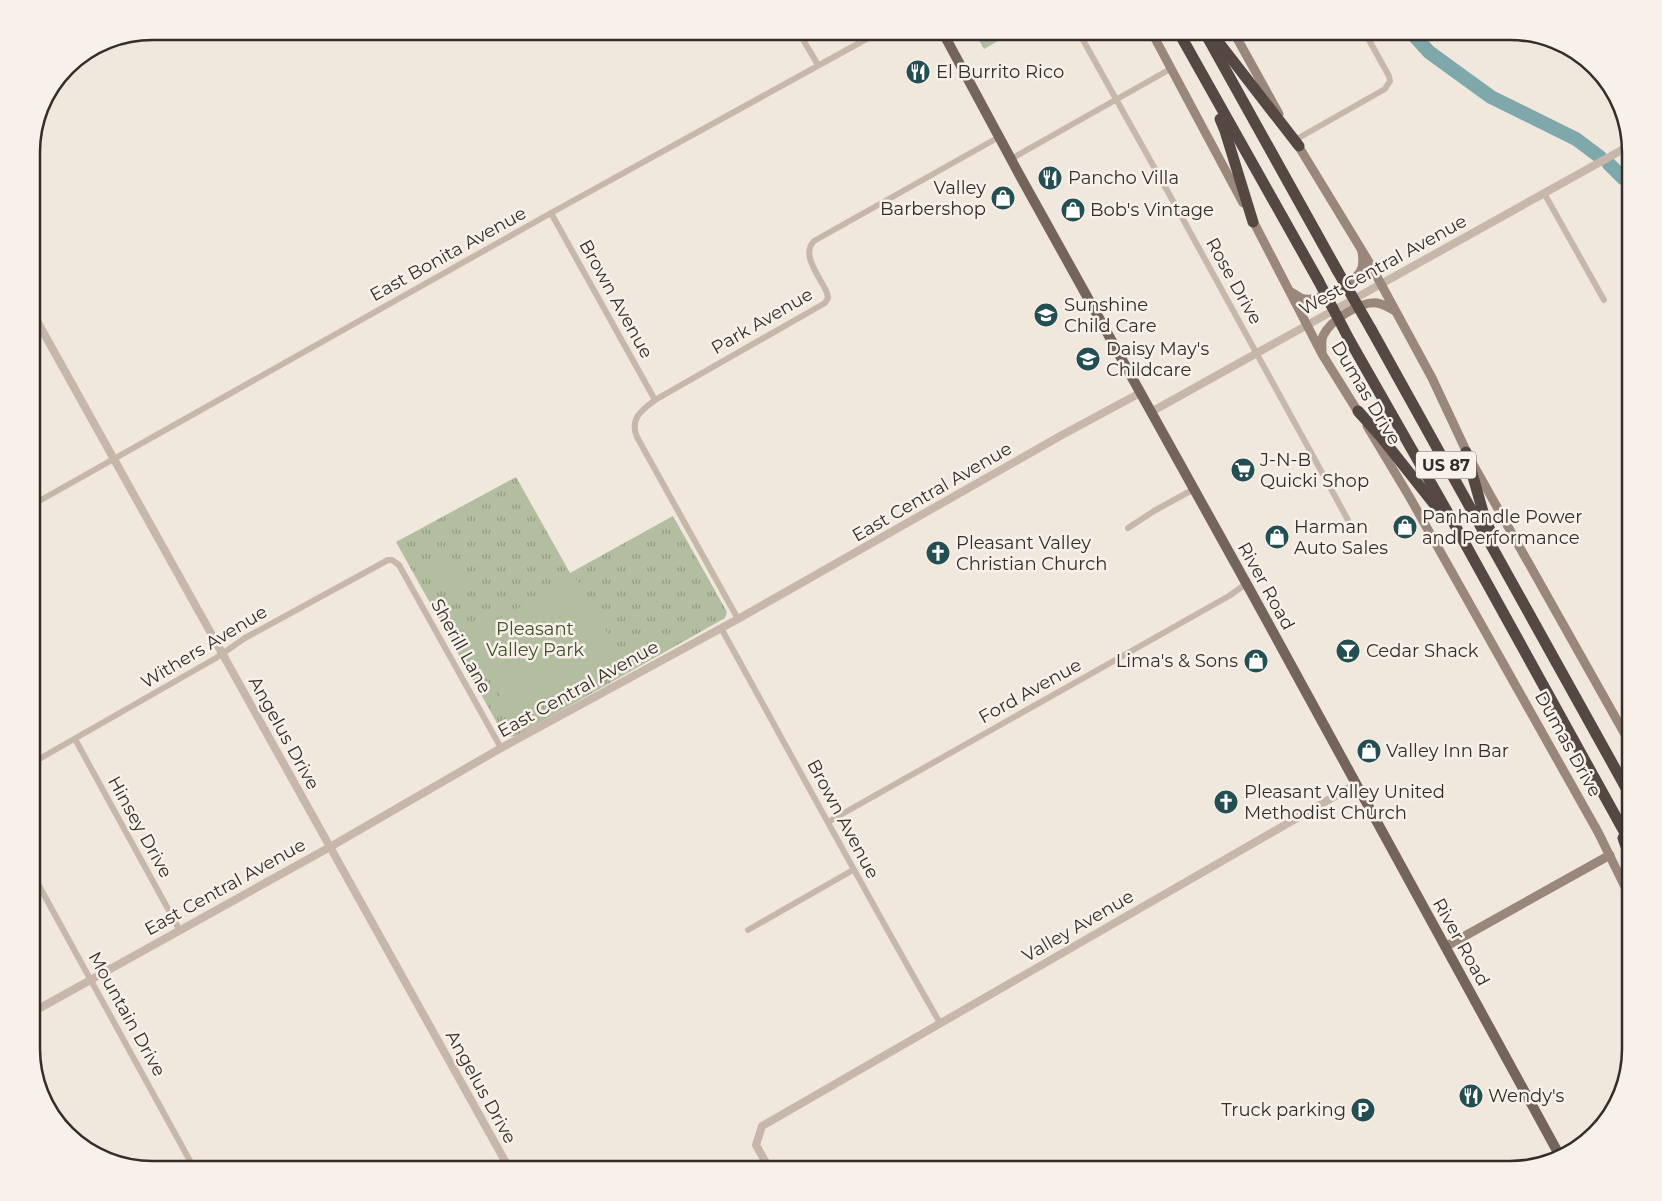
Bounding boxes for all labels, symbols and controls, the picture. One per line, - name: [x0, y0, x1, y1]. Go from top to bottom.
- restaurant icon: El Burrito Rico: [905, 59, 931, 85]
- place label: El Burrito Rico: [936, 61, 1064, 83]
- restaurant icon: Pancho Villa: [1037, 165, 1063, 191]
- place label: Pancho Villa: [1068, 167, 1179, 189]
- place label: Valley Barbershop: [880, 177, 986, 220]
- shop icon: Valley Barbershop: [990, 185, 1016, 211]
- shop icon: Bob's Vintage: [1060, 197, 1086, 223]
- place label: Bob's Vintage: [1090, 199, 1214, 221]
- street label: East Bonita Avenue: [366, 202, 530, 306]
- street label: West Central Avenue: [1295, 210, 1471, 320]
- street label: Rose Drive: [1201, 234, 1267, 328]
- street label: Brown Avenue: [574, 236, 658, 362]
- street label: Park Avenue: [707, 283, 817, 359]
- place label: Sunshine Child Care: [1064, 294, 1157, 337]
- school or university icon: Sunshine Child Care: [1033, 302, 1059, 328]
- street label: Dumas Drive: [1326, 337, 1406, 449]
- place label: Daisy May's Childcare: [1106, 338, 1209, 381]
- school or university icon: Daisy May's Childcare: [1075, 346, 1101, 372]
- street label: East Central Avenue: [848, 437, 1016, 547]
- place label: J-N-B Quicki Shop: [1259, 449, 1369, 492]
- road number: US 87: [1416, 452, 1476, 478]
- supermarket icon: J-N-B Quicki Shop: [1230, 457, 1256, 483]
- place label: Panhandle Power and Performance: [1422, 506, 1582, 549]
- shop icon: Panhandle Power and Performance: [1392, 514, 1418, 540]
- place label: Harman Auto Sales: [1294, 516, 1388, 559]
- shop icon: Harman Auto Sales: [1264, 524, 1290, 550]
- place label: Pleasant Valley Christian Church: [956, 532, 1107, 575]
- street label: River Road: [1233, 538, 1299, 634]
- church icon: Pleasant Valley Christian Church: [925, 540, 951, 566]
- street label: Sherill Lane: [426, 595, 496, 697]
- street label: Withers Avenue: [137, 601, 271, 693]
- park label: Pleasant Valley Park: [486, 618, 584, 661]
- street label: East Central Avenue: [494, 636, 662, 742]
- bar icon: Cedar Shack: [1335, 638, 1361, 664]
- place label: Cedar Shack: [1366, 640, 1479, 662]
- shop icon: Lima's & Sons: [1243, 648, 1269, 674]
- place label: Lima's & Sons: [1116, 650, 1238, 672]
- street label: Ford Avenue: [975, 654, 1085, 728]
- street label: Angelus Drive: [244, 673, 324, 793]
- street label: Dumas Drive: [1530, 687, 1606, 801]
- shop icon: Valley Inn Bar: [1356, 738, 1382, 764]
- place label: Valley Inn Bar: [1386, 740, 1509, 762]
- street label: Brown Avenue: [802, 755, 884, 883]
- street label: Hinsey Drive: [103, 772, 177, 882]
- place label: Pleasant Valley United Methodist Church: [1244, 781, 1445, 824]
- church icon: Pleasant Valley United Methodist Church: [1213, 789, 1239, 815]
- street label: East Central Avenue: [141, 834, 309, 940]
- street label: Valley Avenue: [1018, 885, 1138, 967]
- street label: River Road: [1428, 894, 1494, 990]
- street label: Mountain Drive: [84, 948, 170, 1080]
- street label: Angelus Drive: [441, 1027, 521, 1147]
- restaurant icon: Wendy's: [1458, 1083, 1484, 1109]
- place label: Wendy's: [1488, 1085, 1565, 1107]
- parking icon: Truck parking: [1350, 1097, 1376, 1123]
- place label: Truck parking: [1221, 1099, 1346, 1121]

